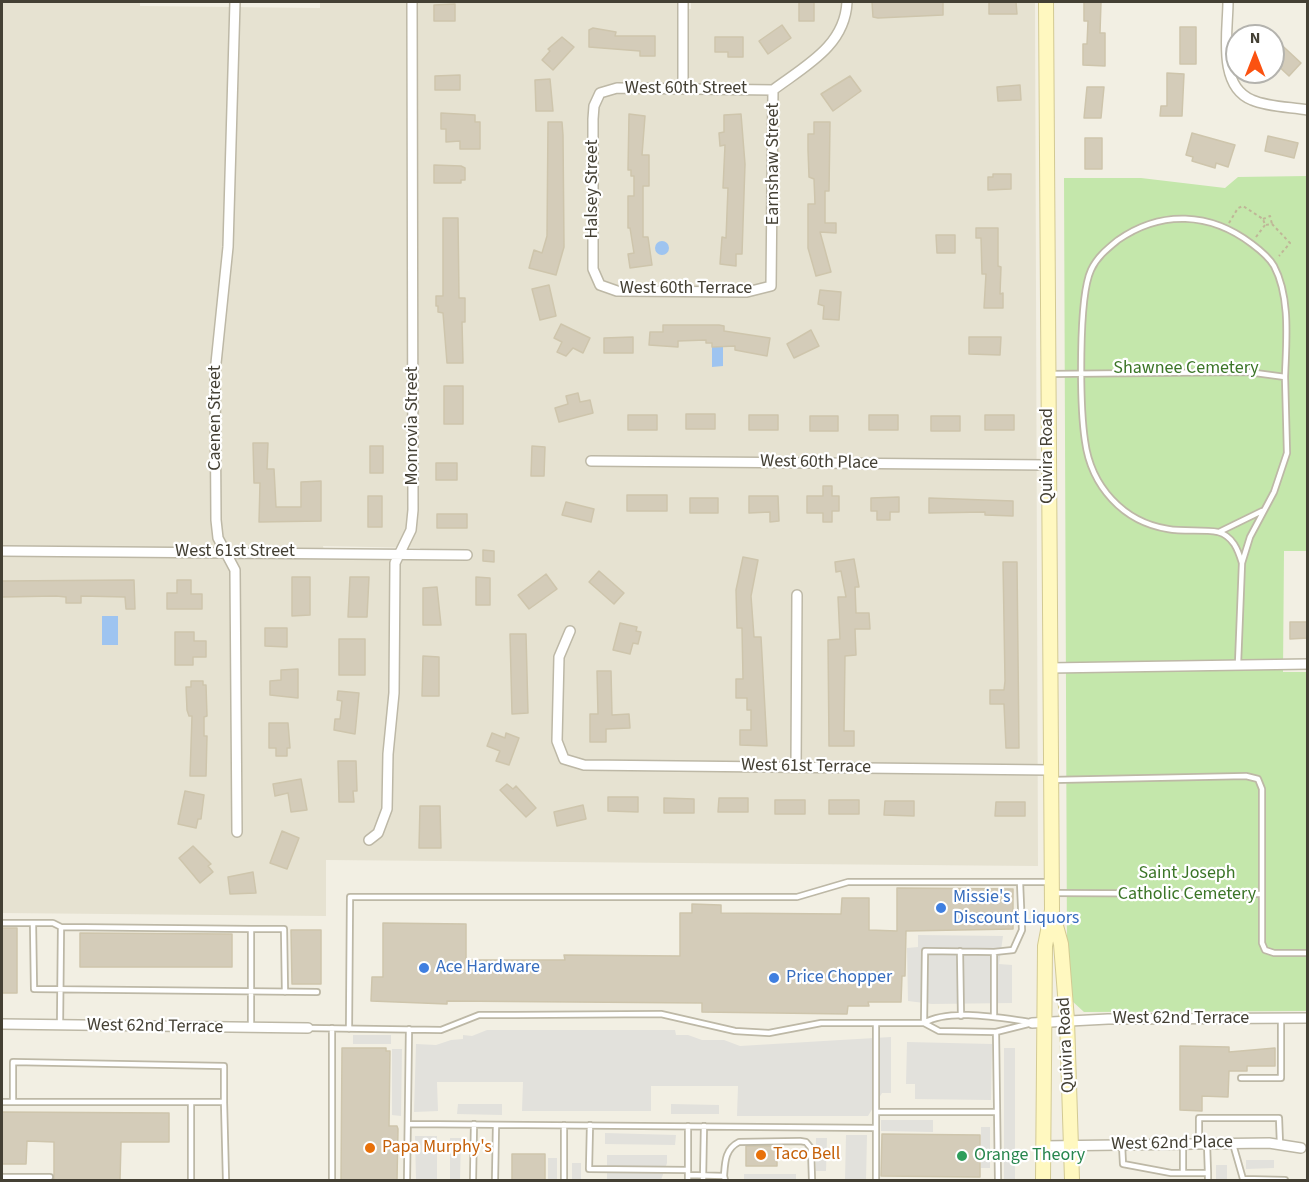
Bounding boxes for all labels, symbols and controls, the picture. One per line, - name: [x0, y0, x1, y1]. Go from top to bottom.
- north arrow: [1225, 24, 1285, 84]
- text: N: [1250, 27, 1260, 49]
- street label: West 60th Street: [625, 78, 747, 100]
- street label: Earnshaw Street: [763, 103, 785, 225]
- street label: Halsey Street: [582, 139, 604, 239]
- street label: West 60th Terrace: [620, 278, 752, 300]
- park label: Shawnee Cemetery: [1113, 358, 1259, 380]
- street label: Caenen Street: [205, 365, 227, 471]
- street label: Monrovia Street: [402, 366, 424, 486]
- street label: Quivira Road: [1037, 408, 1059, 504]
- street label: West 60th Place: [760, 451, 878, 475]
- street label: West 61st Street: [175, 541, 295, 563]
- street label: West 61st Terrace: [741, 755, 871, 779]
- park label: Saint Joseph Catholic Cemetery: [1118, 863, 1256, 906]
- place label: Missie's Discount Liquors: [953, 887, 1079, 930]
- marker: Missie's Discount Liquors: [934, 901, 948, 915]
- place label: Ace Hardware: [436, 957, 540, 979]
- marker: Ace Hardware: [417, 961, 431, 975]
- place label: Price Chopper: [786, 967, 892, 989]
- marker: Price Chopper: [767, 971, 781, 985]
- street label: Quivira Road: [1054, 996, 1080, 1094]
- street label: West 62nd Terrace: [1113, 1008, 1249, 1030]
- street label: West 62nd Terrace: [87, 1015, 223, 1039]
- street label: West 62nd Place: [1111, 1132, 1233, 1156]
- place label: Papa Murphy's: [382, 1137, 492, 1159]
- marker: Papa Murphy's: [363, 1141, 377, 1155]
- place label: Taco Bell: [773, 1144, 840, 1166]
- place label: Orange Theory: [974, 1145, 1085, 1167]
- marker: Taco Bell: [754, 1148, 768, 1162]
- marker: Orange Theory: [955, 1149, 969, 1163]

